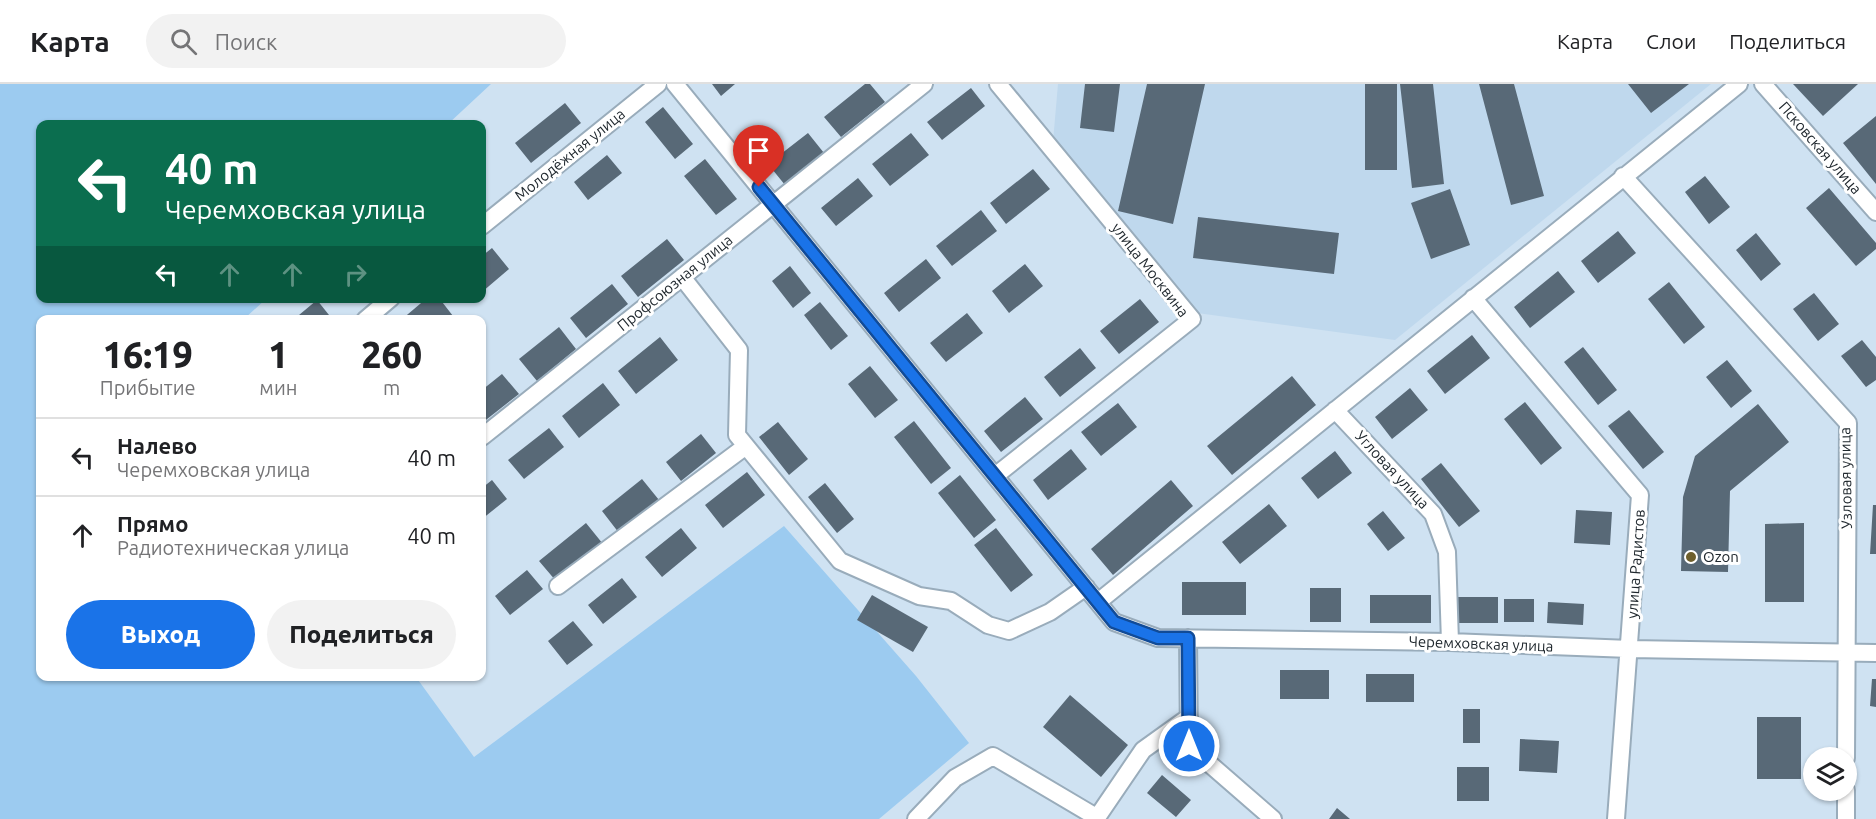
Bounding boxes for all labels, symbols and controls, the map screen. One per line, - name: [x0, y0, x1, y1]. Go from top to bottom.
- search box: [146, 14, 566, 68]
- icon: search: [167, 25, 200, 58]
- text: Карта: [30, 26, 110, 57]
- text: Поиск: [215, 29, 277, 54]
- text: Карта: [1557, 29, 1613, 53]
- text: Слои: [1646, 29, 1696, 53]
- text: Поделиться: [1729, 29, 1846, 53]
- street label: Псковская улица: [1776, 98, 1865, 197]
- street label: Молодёжная улица: [511, 105, 628, 204]
- pin: [733, 125, 784, 187]
- icon: arrive: [742, 134, 775, 167]
- icon: left: [66, 144, 144, 222]
- text: 40 m: [165, 145, 259, 192]
- text: Черемховская улица: [165, 194, 426, 224]
- street label: улица Москвина: [1108, 219, 1192, 320]
- street label: Профсоюзная улица: [614, 231, 736, 334]
- icon: left: [150, 258, 183, 291]
- icon: ahead: [213, 258, 246, 291]
- icon: ahead: [276, 258, 309, 291]
- icon: right: [339, 258, 372, 291]
- text: 16:19: [103, 334, 193, 375]
- text: 1: [268, 334, 289, 375]
- text: 260: [361, 334, 422, 375]
- text: Прибытие: [100, 376, 196, 399]
- text: мин: [259, 376, 297, 399]
- text: m: [383, 376, 400, 399]
- street label: Угловая улица: [1352, 427, 1433, 512]
- street label: Узловая улица: [1836, 427, 1855, 529]
- text: Налево: [117, 433, 197, 458]
- icon: left: [66, 441, 99, 474]
- text: 40 m: [407, 445, 456, 470]
- text: Черемховская улица: [117, 458, 310, 481]
- street label: улица Радистов: [1623, 509, 1648, 619]
- text: Прямо: [117, 511, 188, 536]
- icon: ahead: [66, 519, 99, 552]
- text: 40 m: [407, 523, 456, 548]
- text: Радиотехническая улица: [117, 536, 349, 559]
- place label: Ozon: [1703, 548, 1739, 565]
- marker: Ozon: [1684, 550, 1698, 564]
- button: Выход: [66, 600, 255, 669]
- button: Поделиться: [267, 600, 456, 669]
- street label: Черемховская улица: [1408, 632, 1554, 655]
- position arrow: [1157, 714, 1221, 778]
- map controls: [1803, 747, 1857, 801]
- button: layers: [1803, 747, 1857, 801]

